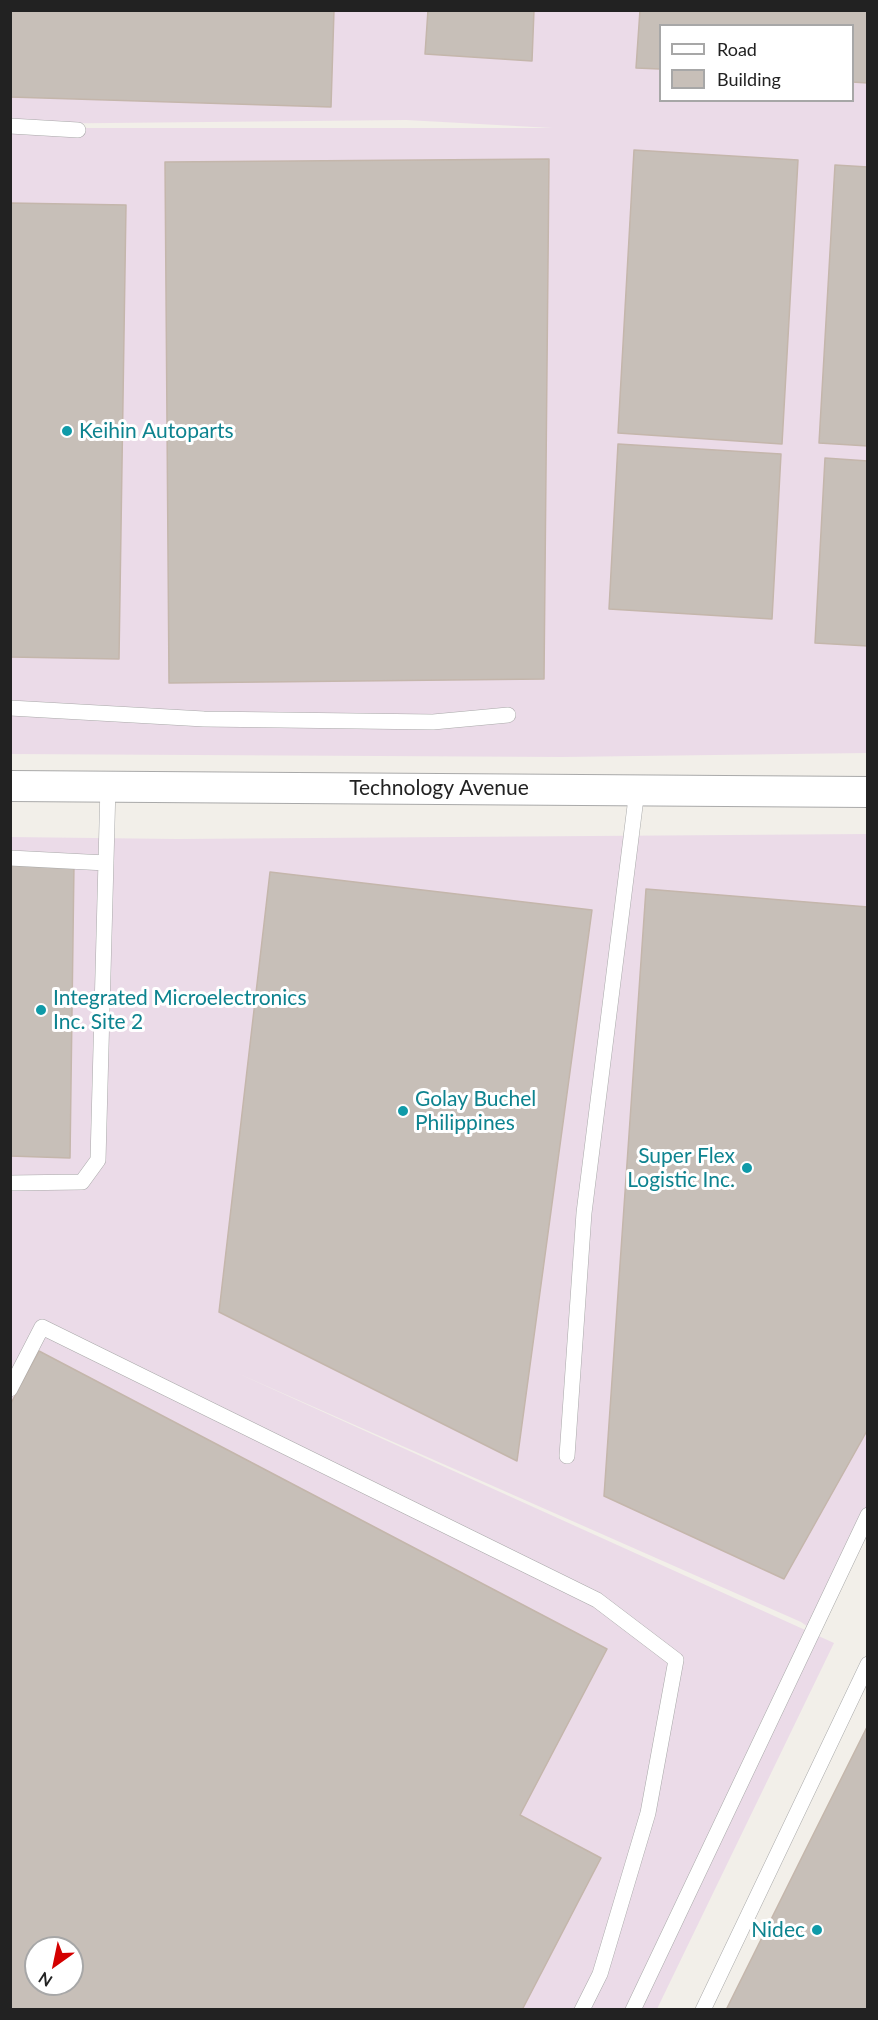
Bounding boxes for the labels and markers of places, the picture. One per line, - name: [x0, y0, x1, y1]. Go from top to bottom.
- place label: Keihin Autoparts: [79, 418, 234, 444]
- marker: Keihin Autoparts: [60, 424, 74, 438]
- place label: Integrated Microelectronics Inc. Site 2: [53, 985, 306, 1035]
- marker: Integrated Microelectronics Inc. Site 2: [34, 1003, 48, 1017]
- place label: Golay Buchel Philippines: [415, 1086, 536, 1136]
- marker: Golay Buchel Philippines: [396, 1104, 410, 1118]
- place label: Super Flex Logistic Inc.: [627, 1143, 735, 1193]
- marker: Super Flex Logistic Inc.: [740, 1161, 754, 1175]
- place label: Nidec: [751, 1917, 805, 1943]
- marker: Nidec: [810, 1923, 824, 1937]

